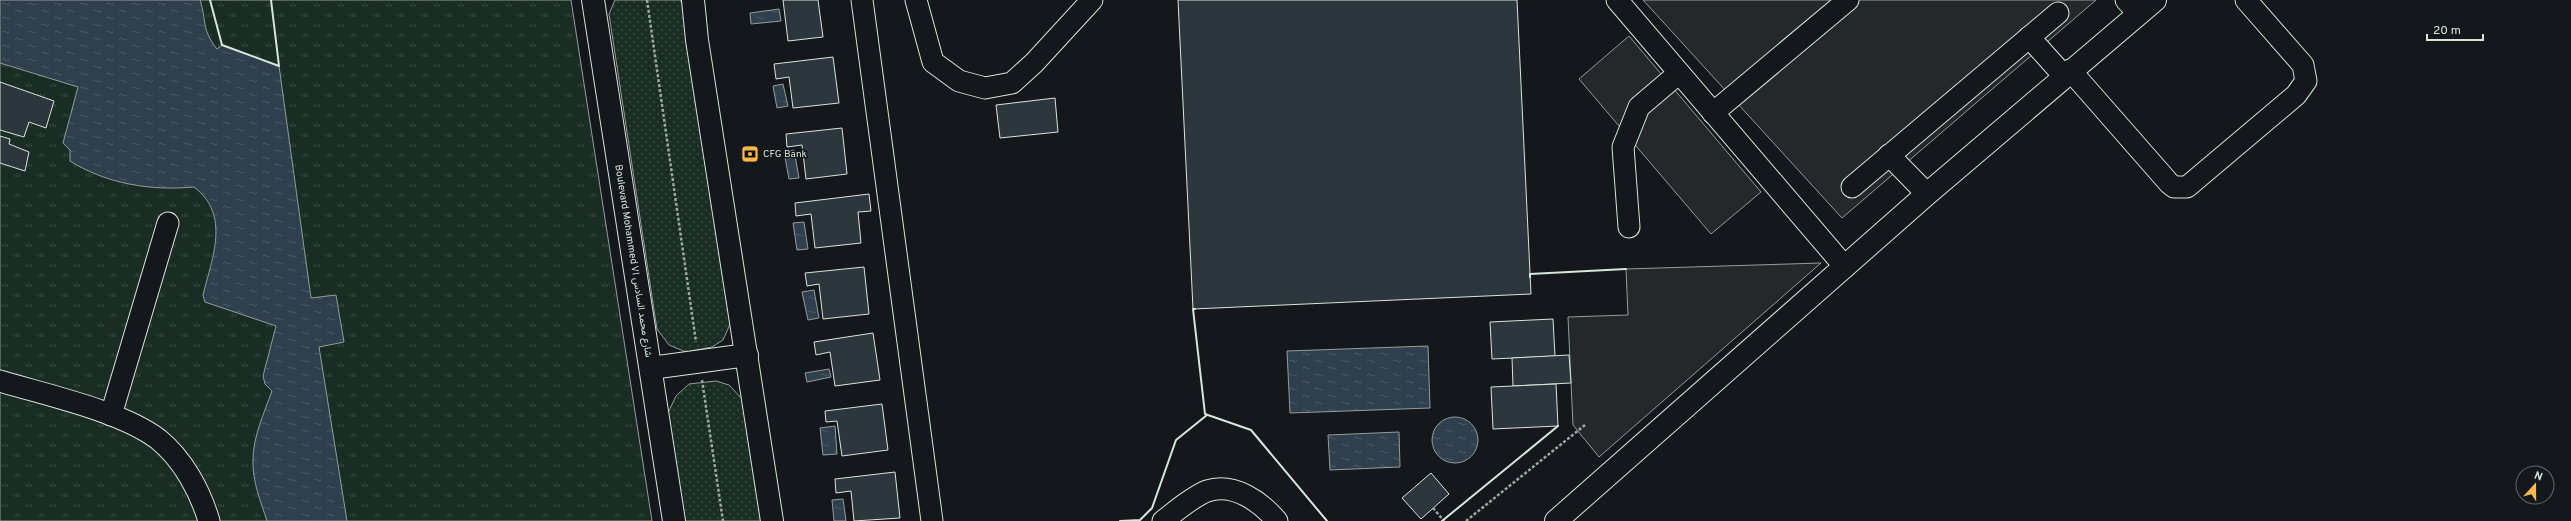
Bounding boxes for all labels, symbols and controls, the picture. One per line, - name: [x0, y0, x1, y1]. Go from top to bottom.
- scale bar: [2427, 16, 2483, 42]
- text: 20 m: [2433, 23, 2461, 39]
- bank icon: CFG Bank: [740, 144, 760, 164]
- place label: CFG Bank: [763, 148, 807, 161]
- street label: Boulevard Mohammed VI شارع محمد السادس: [611, 164, 655, 359]
- north arrow: [2515, 465, 2555, 505]
- text: N: [2532, 469, 2544, 485]

